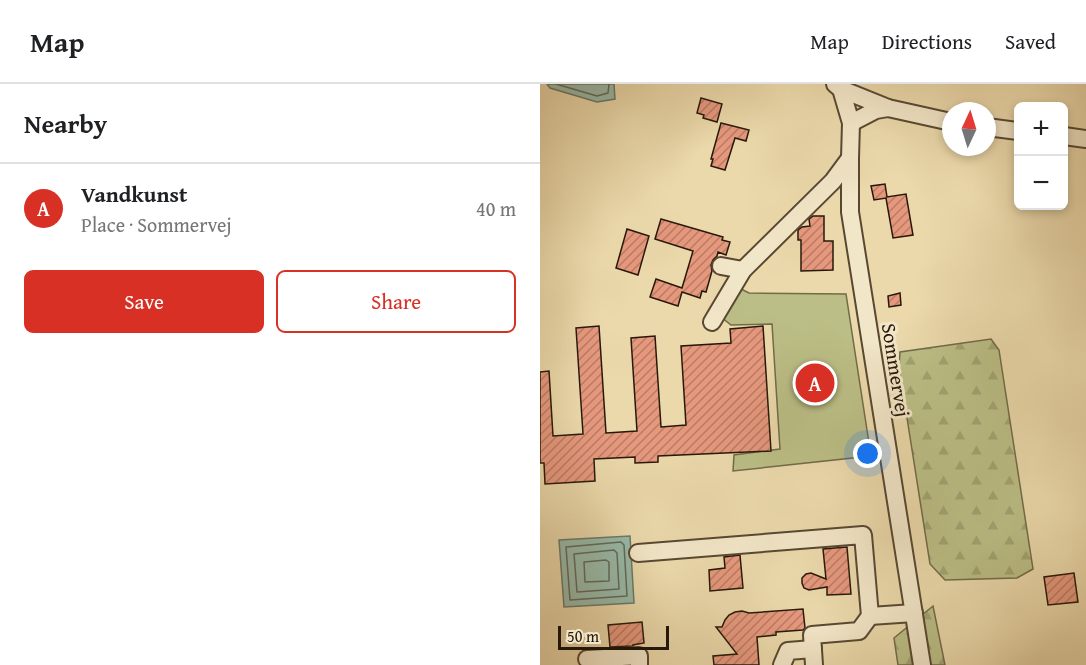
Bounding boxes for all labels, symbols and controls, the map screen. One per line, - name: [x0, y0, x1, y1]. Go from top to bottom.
- text: Map: [30, 21, 84, 62]
- text: Map: [810, 26, 849, 57]
- text: Directions: [882, 26, 972, 57]
- text: Saved: [1005, 26, 1056, 57]
- north arrow: [942, 102, 996, 156]
- map controls: [1014, 102, 1068, 210]
- button: +: [1014, 102, 1068, 156]
- text: Nearby: [24, 104, 107, 143]
- button: −: [1014, 156, 1068, 210]
- text: Vandkunst: [81, 178, 187, 210]
- text: A: [37, 194, 50, 223]
- text: 40 m: [476, 194, 516, 223]
- text: Place · Sommervej: [81, 210, 232, 239]
- button: Save: [24, 270, 264, 333]
- button: Share: [276, 270, 516, 333]
- street label: Sommervej: [875, 321, 918, 419]
- pin: A: [796, 360, 834, 406]
- your location: [853, 439, 882, 468]
- scale bar: [558, 623, 669, 650]
- text: 50 m: [567, 624, 599, 648]

